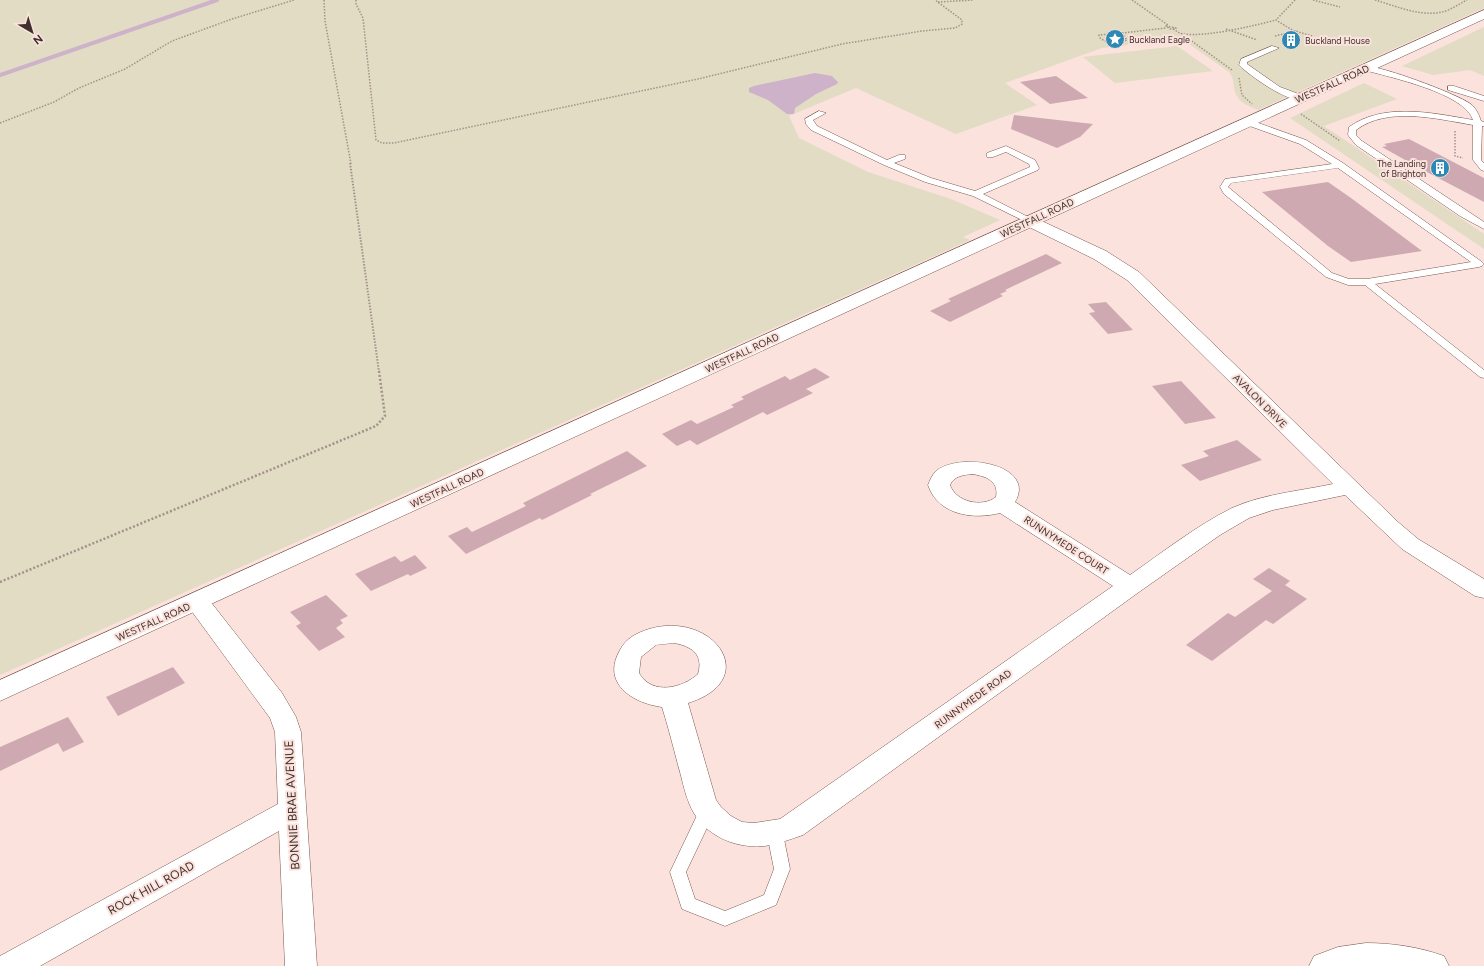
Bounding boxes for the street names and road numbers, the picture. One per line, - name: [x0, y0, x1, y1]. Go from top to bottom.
- street label: WESTFALL ROAD: [1293, 62, 1371, 106]
- street label: WESTFALL ROAD: [998, 195, 1076, 241]
- street label: WESTFALL ROAD: [703, 330, 781, 376]
- street label: AVALON DRIVE: [1230, 371, 1290, 431]
- street label: WESTFALL ROAD: [408, 465, 486, 511]
- street label: RUNNYMEDE COURT: [1021, 513, 1111, 577]
- street label: WESTFALL ROAD: [114, 600, 192, 644]
- street label: RUNNYMEDE ROAD: [932, 667, 1014, 731]
- street label: BONNIE BRAE AVENUE: [282, 740, 302, 870]
- street label: ROCK HILL ROAD: [105, 858, 197, 918]

